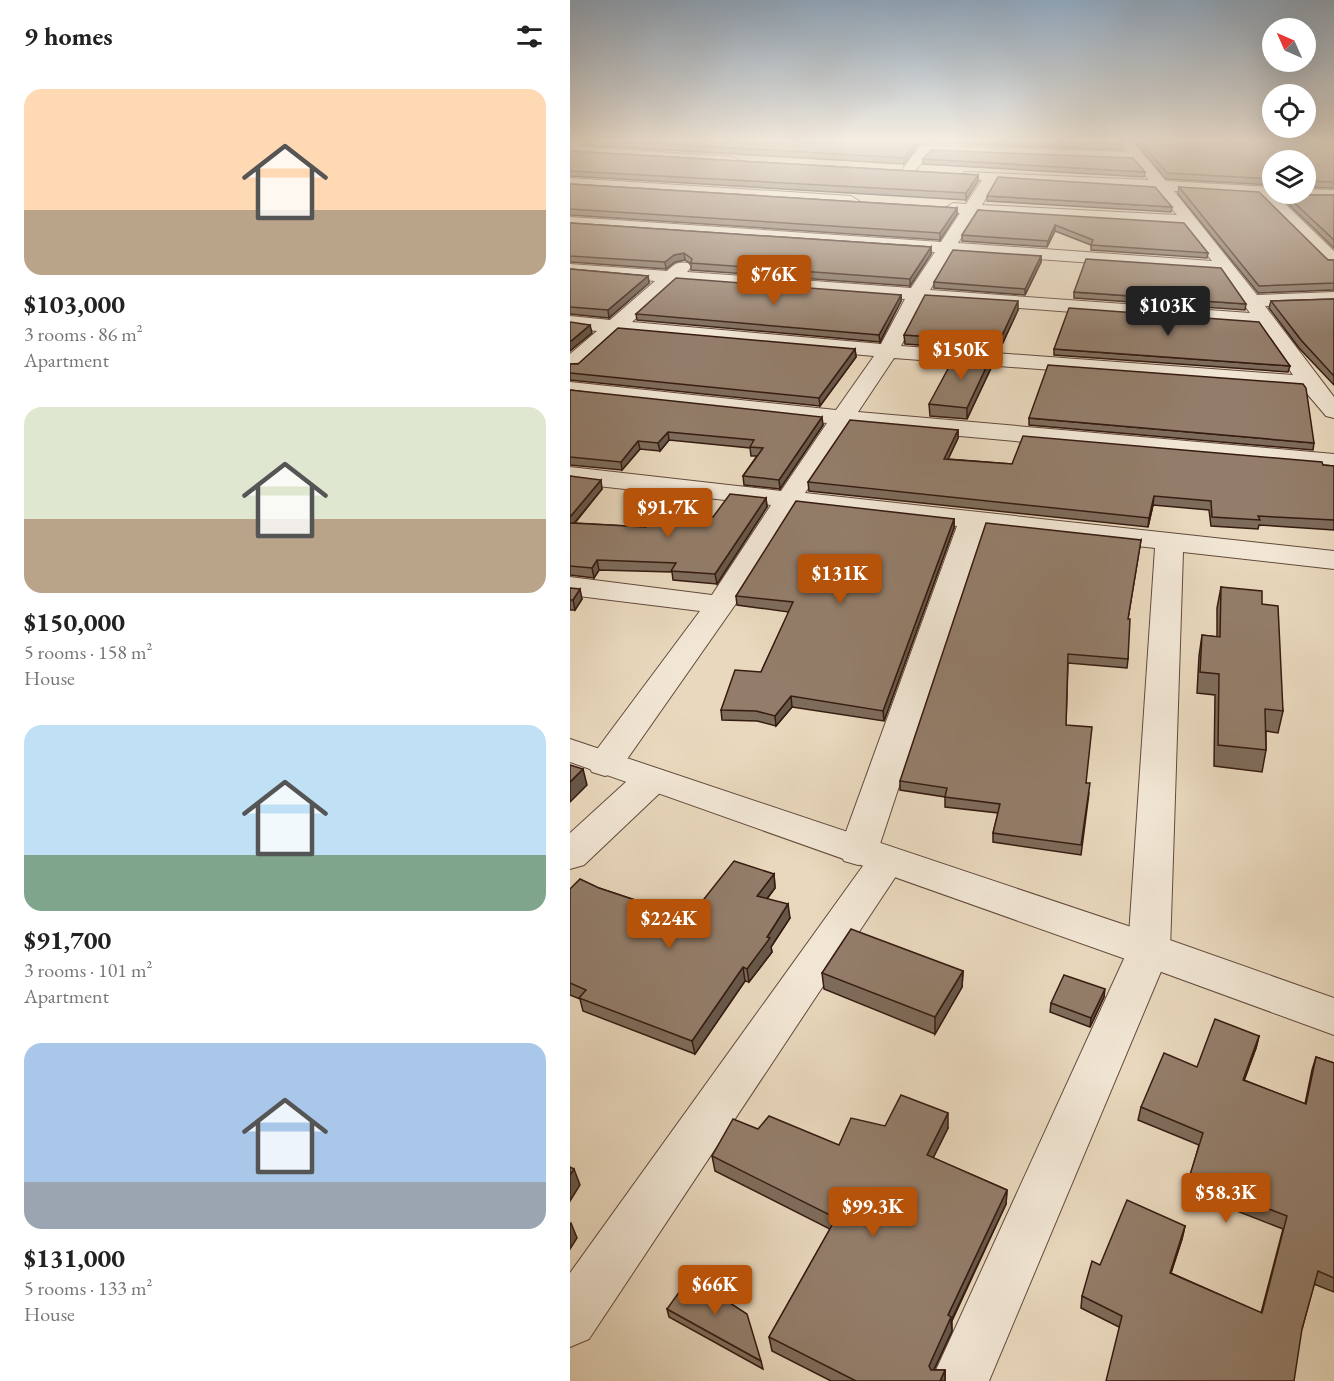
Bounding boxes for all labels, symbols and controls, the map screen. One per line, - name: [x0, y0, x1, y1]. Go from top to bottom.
- north arrow: [1262, 18, 1316, 72]
- map controls: [1262, 18, 1316, 204]
- text: 9 homes: [24, 19, 113, 53]
- icon: filters: [513, 20, 546, 53]
- button: locate: [1262, 84, 1316, 138]
- icon: home: [231, 128, 339, 236]
- button: layers: [1262, 150, 1316, 204]
- pin: $76K: [738, 255, 810, 306]
- text: $76K: [751, 261, 797, 287]
- pin: $103K: [1126, 286, 1210, 337]
- text: $103,000: [24, 287, 125, 321]
- text: $103K: [1140, 292, 1196, 318]
- text: 3 rooms · 86 m²: [24, 321, 143, 347]
- pin: $150K: [919, 330, 1003, 381]
- text: $150K: [933, 336, 989, 362]
- text: Apartment: [24, 347, 109, 373]
- icon: home: [231, 446, 339, 554]
- pin: $91.7K: [619, 488, 717, 539]
- text: $91.7K: [637, 494, 699, 520]
- pin: $131K: [798, 554, 882, 605]
- text: $131K: [812, 560, 868, 586]
- text: $150,000: [24, 605, 125, 639]
- text: 5 rooms · 158 m²: [24, 639, 152, 665]
- text: House: [24, 665, 75, 691]
- icon: home: [231, 764, 339, 872]
- pin: $224K: [627, 899, 711, 950]
- text: $224K: [641, 905, 697, 931]
- text: $91,700: [24, 923, 111, 957]
- text: 3 rooms · 101 m²: [24, 957, 152, 983]
- text: Apartment: [24, 983, 109, 1009]
- icon: home: [231, 1082, 339, 1190]
- pin: $58.3K: [1177, 1173, 1275, 1224]
- text: $58.3K: [1195, 1179, 1257, 1205]
- pin: $99.3K: [824, 1187, 922, 1238]
- text: $99.3K: [842, 1193, 904, 1219]
- text: $131,000: [24, 1241, 125, 1275]
- pin: $66K: [679, 1265, 751, 1316]
- text: $66K: [692, 1271, 738, 1297]
- text: 5 rooms · 133 m²: [24, 1275, 152, 1301]
- text: House: [24, 1301, 75, 1327]

